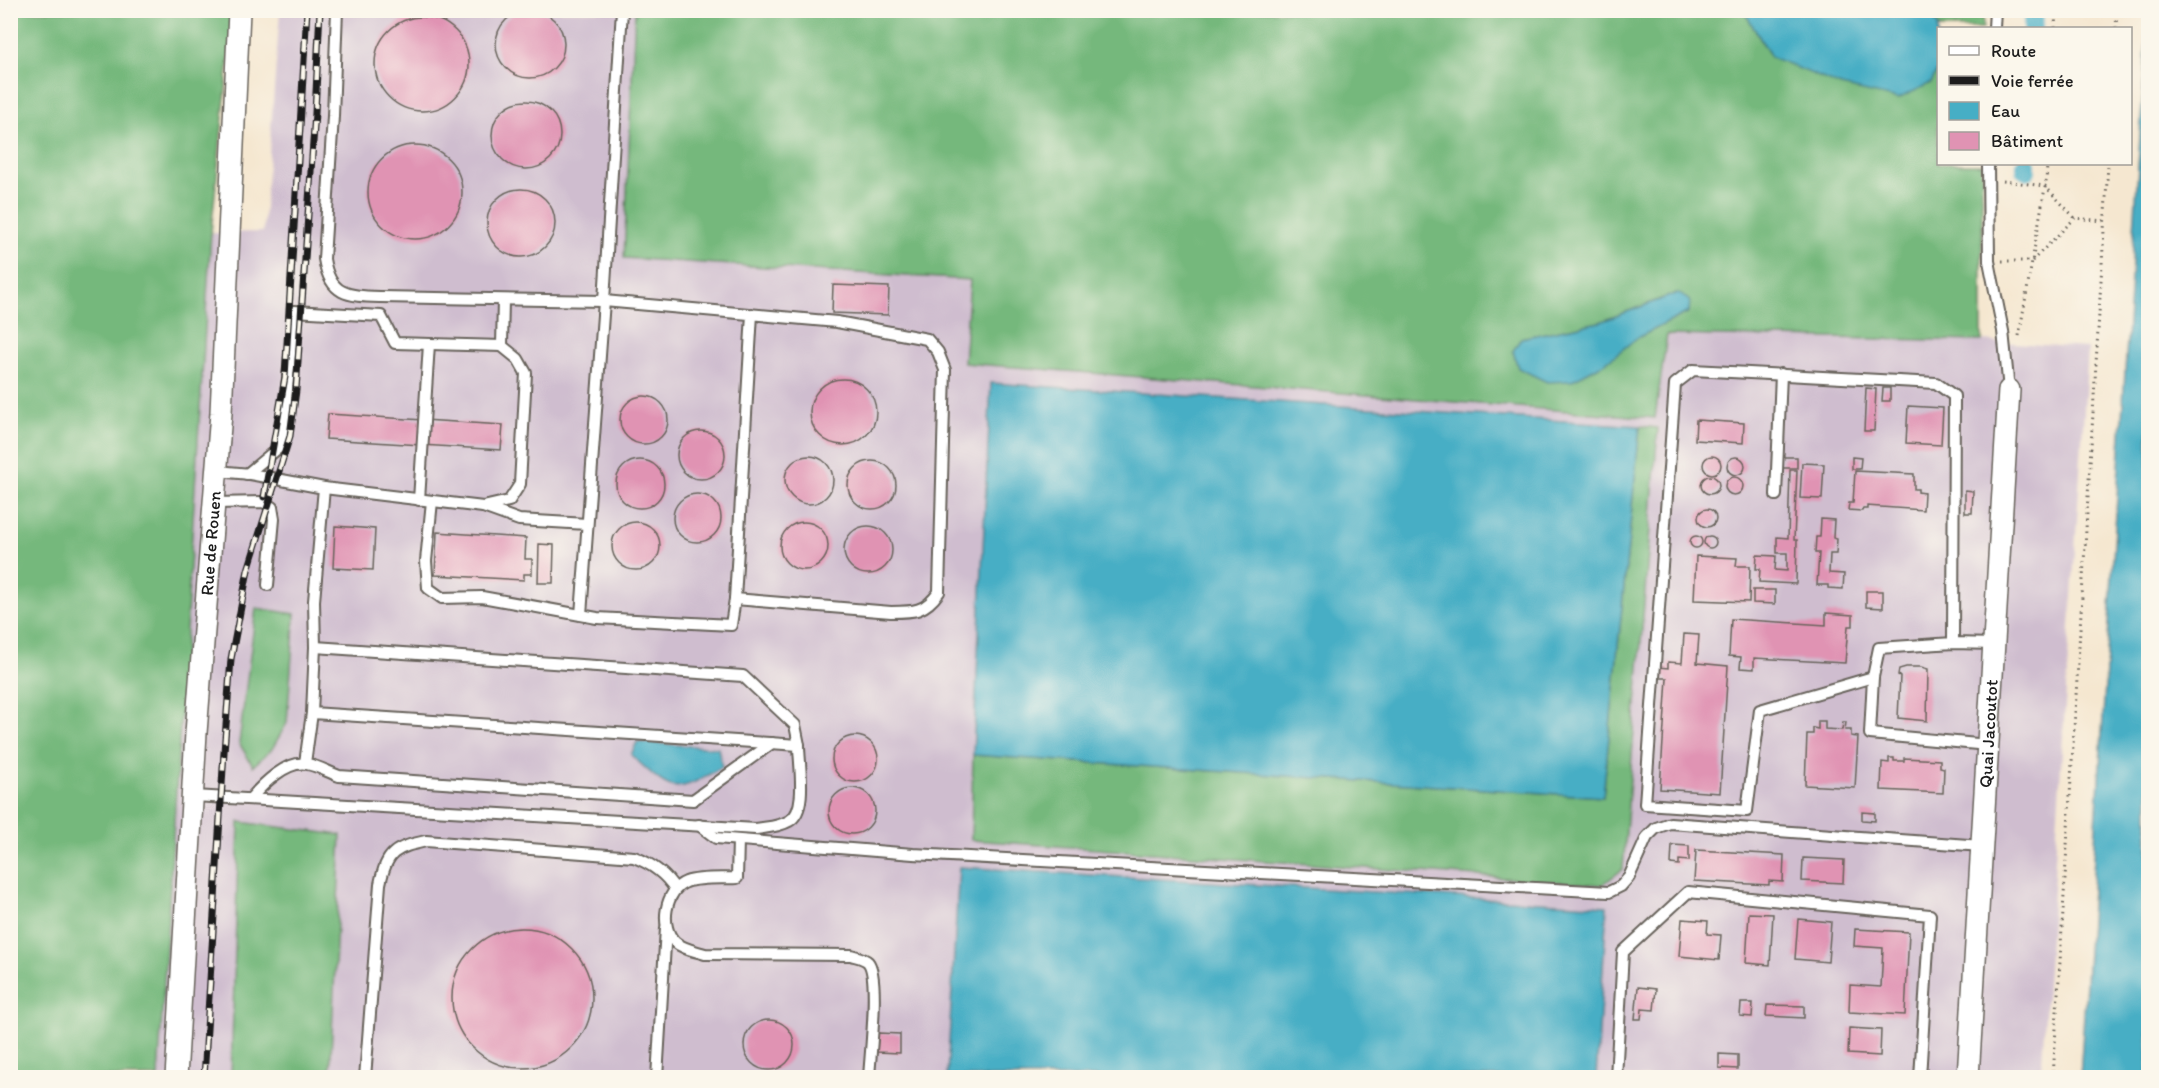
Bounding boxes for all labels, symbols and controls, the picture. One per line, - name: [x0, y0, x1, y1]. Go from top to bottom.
- legend: [1937, 27, 2132, 165]
- text: Route: [1991, 40, 2036, 62]
- text: Voie ferrée: [1991, 70, 2073, 92]
- text: Eau: [1991, 100, 2020, 122]
- text: Bâtiment: [1991, 130, 2064, 152]
- street label: Rue de Rouen: [196, 490, 226, 596]
- street label: Quai Jacoutot: [1974, 679, 2003, 788]

